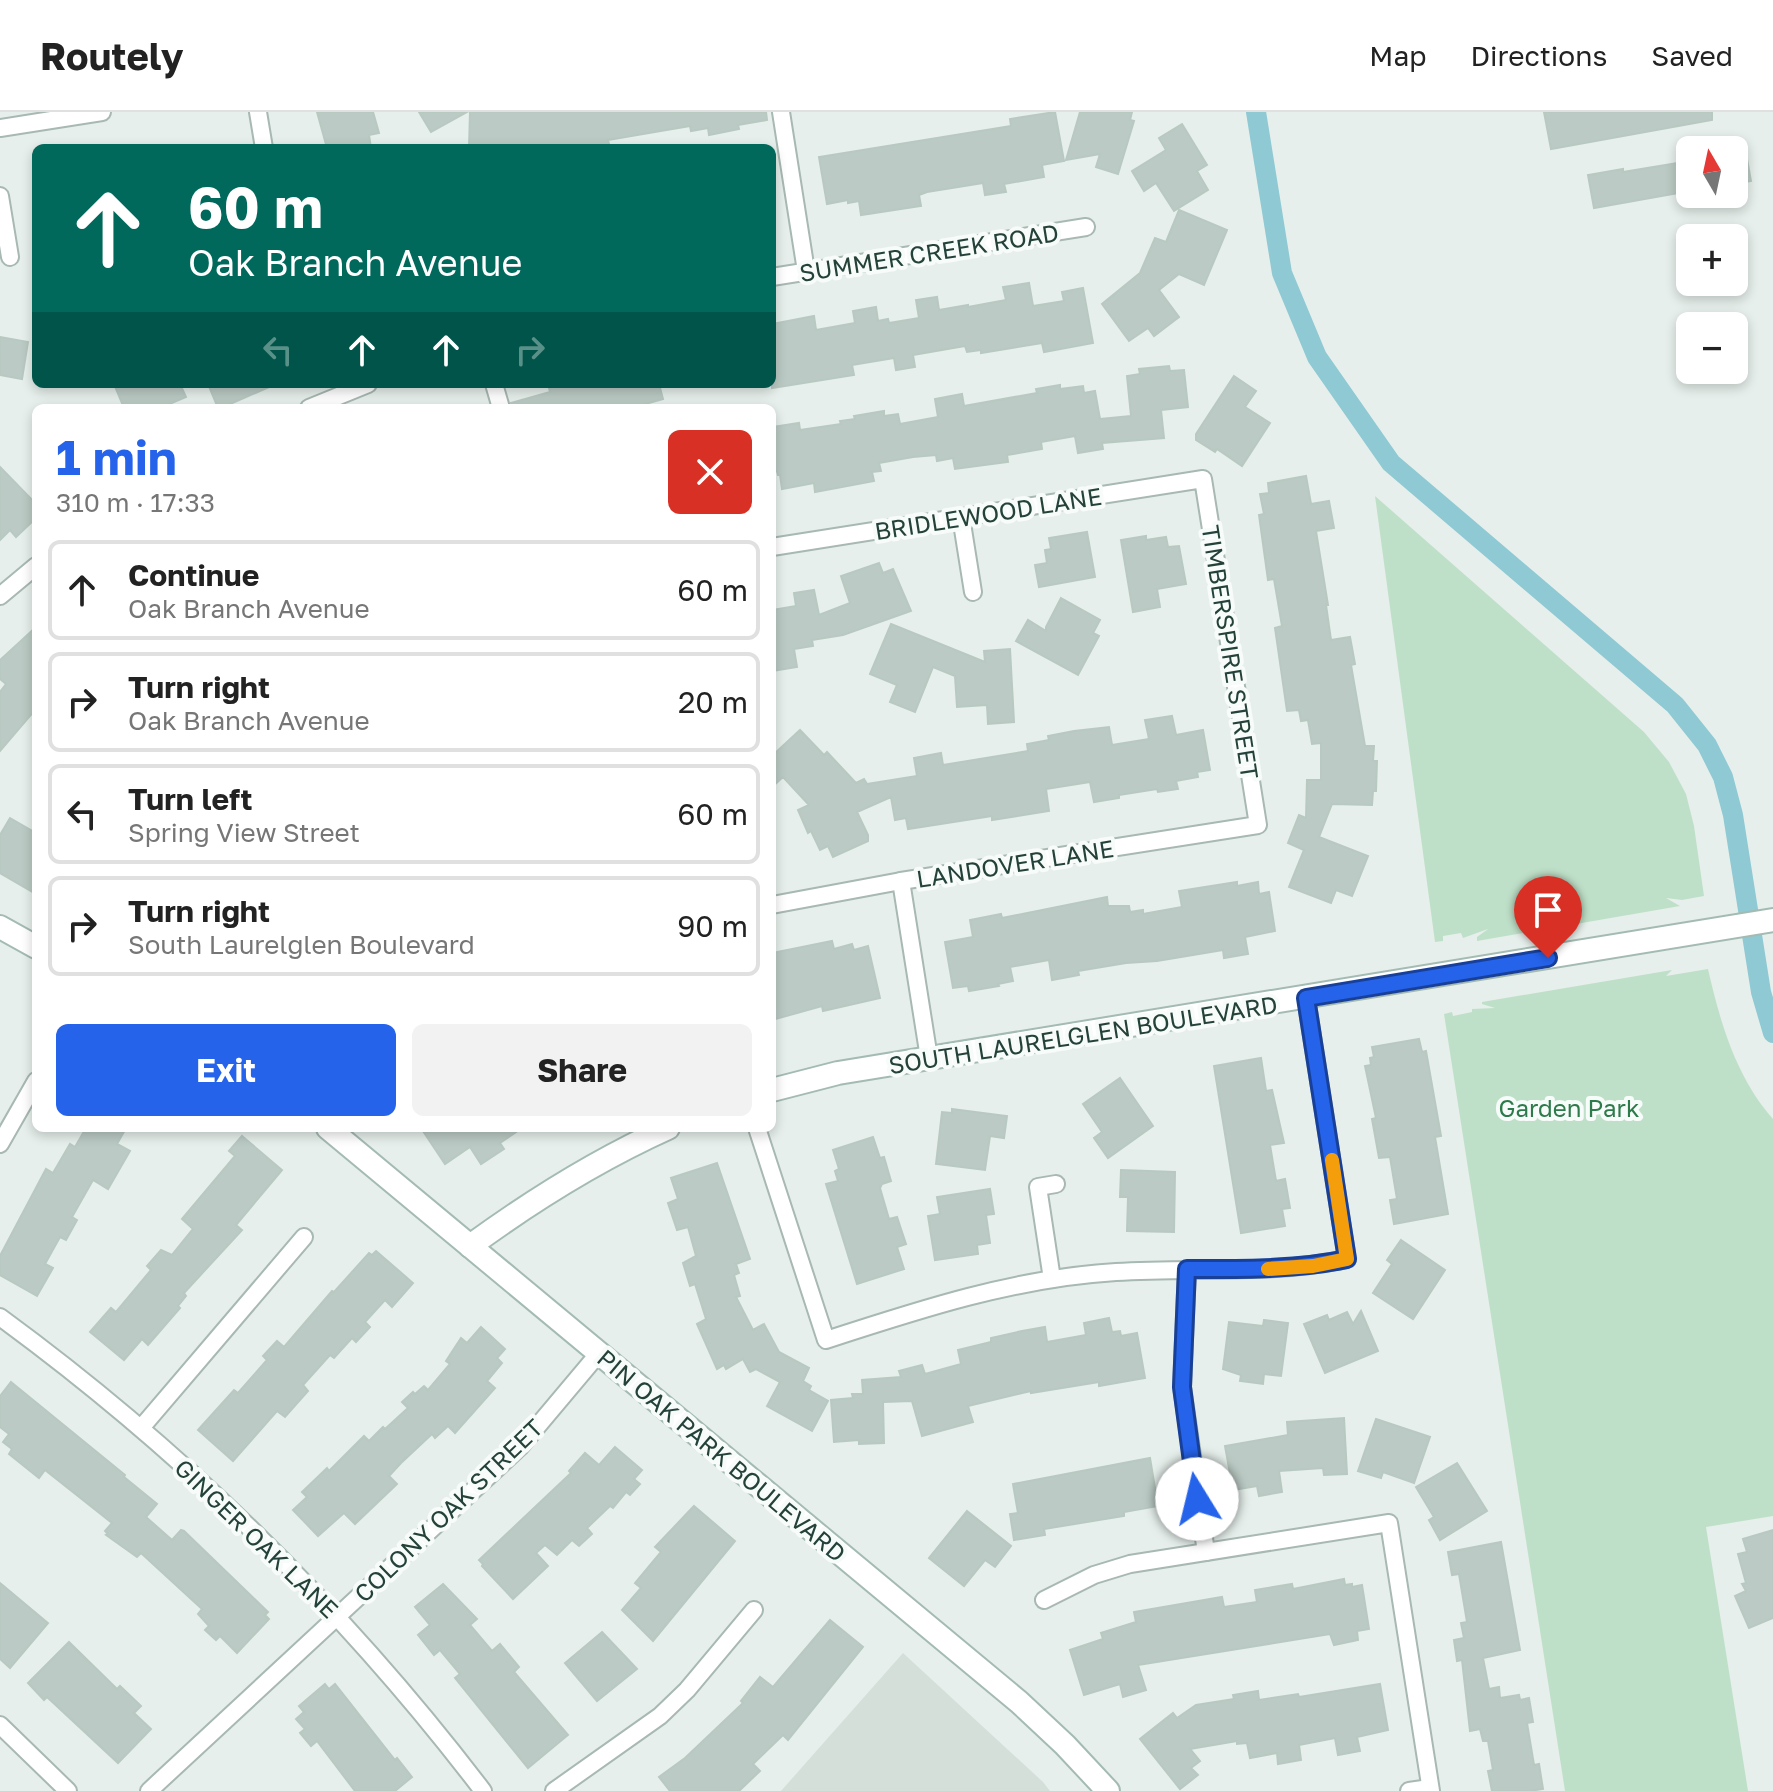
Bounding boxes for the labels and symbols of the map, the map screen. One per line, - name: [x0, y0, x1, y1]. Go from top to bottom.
- north arrow: [1676, 136, 1748, 208]
- street label: SUMMER CREEK ROAD: [797, 217, 1061, 287]
- street label: BRIDLEWOOD LANE: [872, 481, 1104, 545]
- street label: TIMBERSPIRE STREET: [1197, 523, 1265, 781]
- street label: LANDOVER LANE: [914, 833, 1116, 893]
- pin: [1514, 876, 1582, 958]
- street label: SOUTH LAURELGLEN BOULEVARD: [887, 989, 1279, 1079]
- park label: Garden Park: [1499, 1093, 1640, 1122]
- street label: PIN OAK PARK BOULEVARD: [592, 1343, 852, 1567]
- street label: COLONY OAK STREET: [348, 1412, 548, 1608]
- street label: GINGER OAK LANE: [169, 1453, 345, 1623]
- position arrow: [1155, 1457, 1239, 1541]

